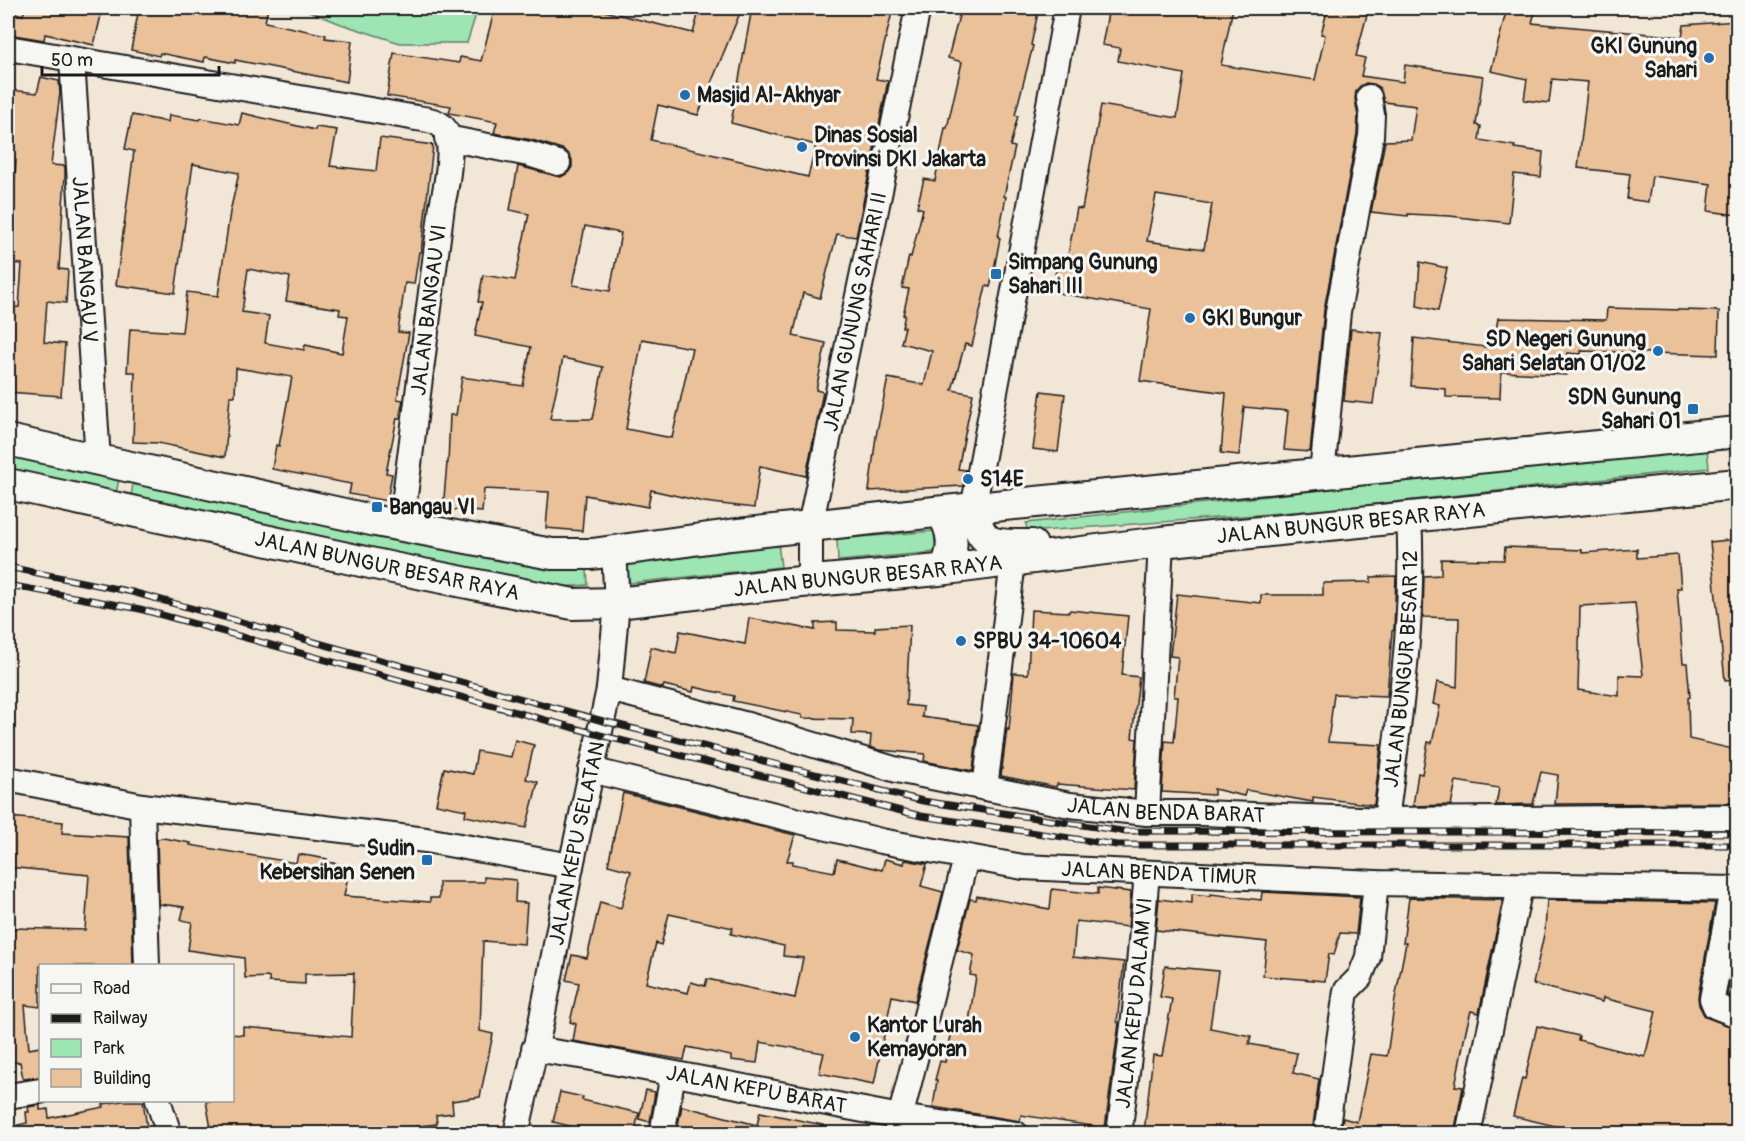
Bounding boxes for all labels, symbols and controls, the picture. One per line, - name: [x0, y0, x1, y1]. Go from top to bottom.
- place label: GKI Gunung Sahari: [1591, 33, 1697, 84]
- scale bar: [42, 39, 219, 77]
- text: 50 m: [51, 49, 93, 72]
- marker: GKI Gunung Sahari: [1702, 51, 1716, 65]
- place label: Masjid Al-Akhyar: [697, 82, 841, 109]
- marker: Masjid Al-Akhyar: [678, 88, 692, 102]
- place label: Dinas Sosial Provinsi DKI Jakarta: [814, 122, 986, 173]
- marker: Dinas Sosial Provinsi DKI Jakarta: [795, 140, 809, 154]
- street label: JALAN BANGAU V: [66, 176, 104, 343]
- street label: JALAN GUNUNG SAHARI II: [817, 189, 893, 434]
- street label: JALAN BANGAU VI: [405, 223, 453, 397]
- place label: Simpang Gunung Sahari III: [1008, 249, 1158, 300]
- marker: Simpang Gunung Sahari III: [989, 267, 1003, 281]
- place label: GKI Bungur: [1202, 305, 1303, 332]
- marker: GKI Bungur: [1183, 311, 1197, 325]
- place label: SD Negeri Gunung Sahari Selatan 01/02: [1462, 326, 1646, 377]
- marker: SD Negeri Gunung Sahari Selatan 01/02: [1651, 344, 1665, 358]
- place label: SDN Gunung Sahari 01: [1567, 384, 1681, 435]
- marker: SDN Gunung Sahari 01: [1686, 402, 1700, 416]
- place label: S14E: [980, 466, 1024, 493]
- marker: S14E: [961, 472, 975, 486]
- place label: Bangau VI: [389, 494, 475, 521]
- street label: JALAN BUNGUR BESAR RAYA: [1215, 496, 1486, 550]
- marker: Bangau VI: [370, 500, 384, 514]
- street label: JALAN BUNGUR BESAR RAYA: [252, 525, 522, 606]
- street label: JALAN BUNGUR BESAR RAYA: [732, 549, 1004, 603]
- street label: JALAN BUNGUR BESAR 12: [1377, 550, 1424, 789]
- place label: SPBU 34-10604: [973, 628, 1122, 655]
- marker: SPBU 34-10604: [954, 634, 968, 648]
- street label: JALAN KEPU SELATAN: [543, 739, 611, 947]
- street label: JALAN BENDA BARAT: [1066, 791, 1266, 829]
- place label: Sudin Kebersihan Senen: [259, 835, 415, 886]
- marker: Sudin Kebersihan Senen: [420, 853, 434, 867]
- street label: JALAN BENDA TIMUR: [1061, 855, 1257, 891]
- street label: JALAN KEPU DALAM VI: [1109, 896, 1158, 1110]
- legend: [39, 964, 234, 1102]
- text: Road: [93, 977, 130, 1000]
- text: Railway: [93, 1007, 148, 1030]
- place label: Kantor Lurah Kemayoran: [867, 1012, 982, 1063]
- marker: Kantor Lurah Kemayoran: [848, 1030, 862, 1044]
- text: Park: [93, 1037, 125, 1060]
- street label: JALAN KEPU BARAT: [664, 1059, 849, 1120]
- text: Building: [93, 1067, 151, 1090]

